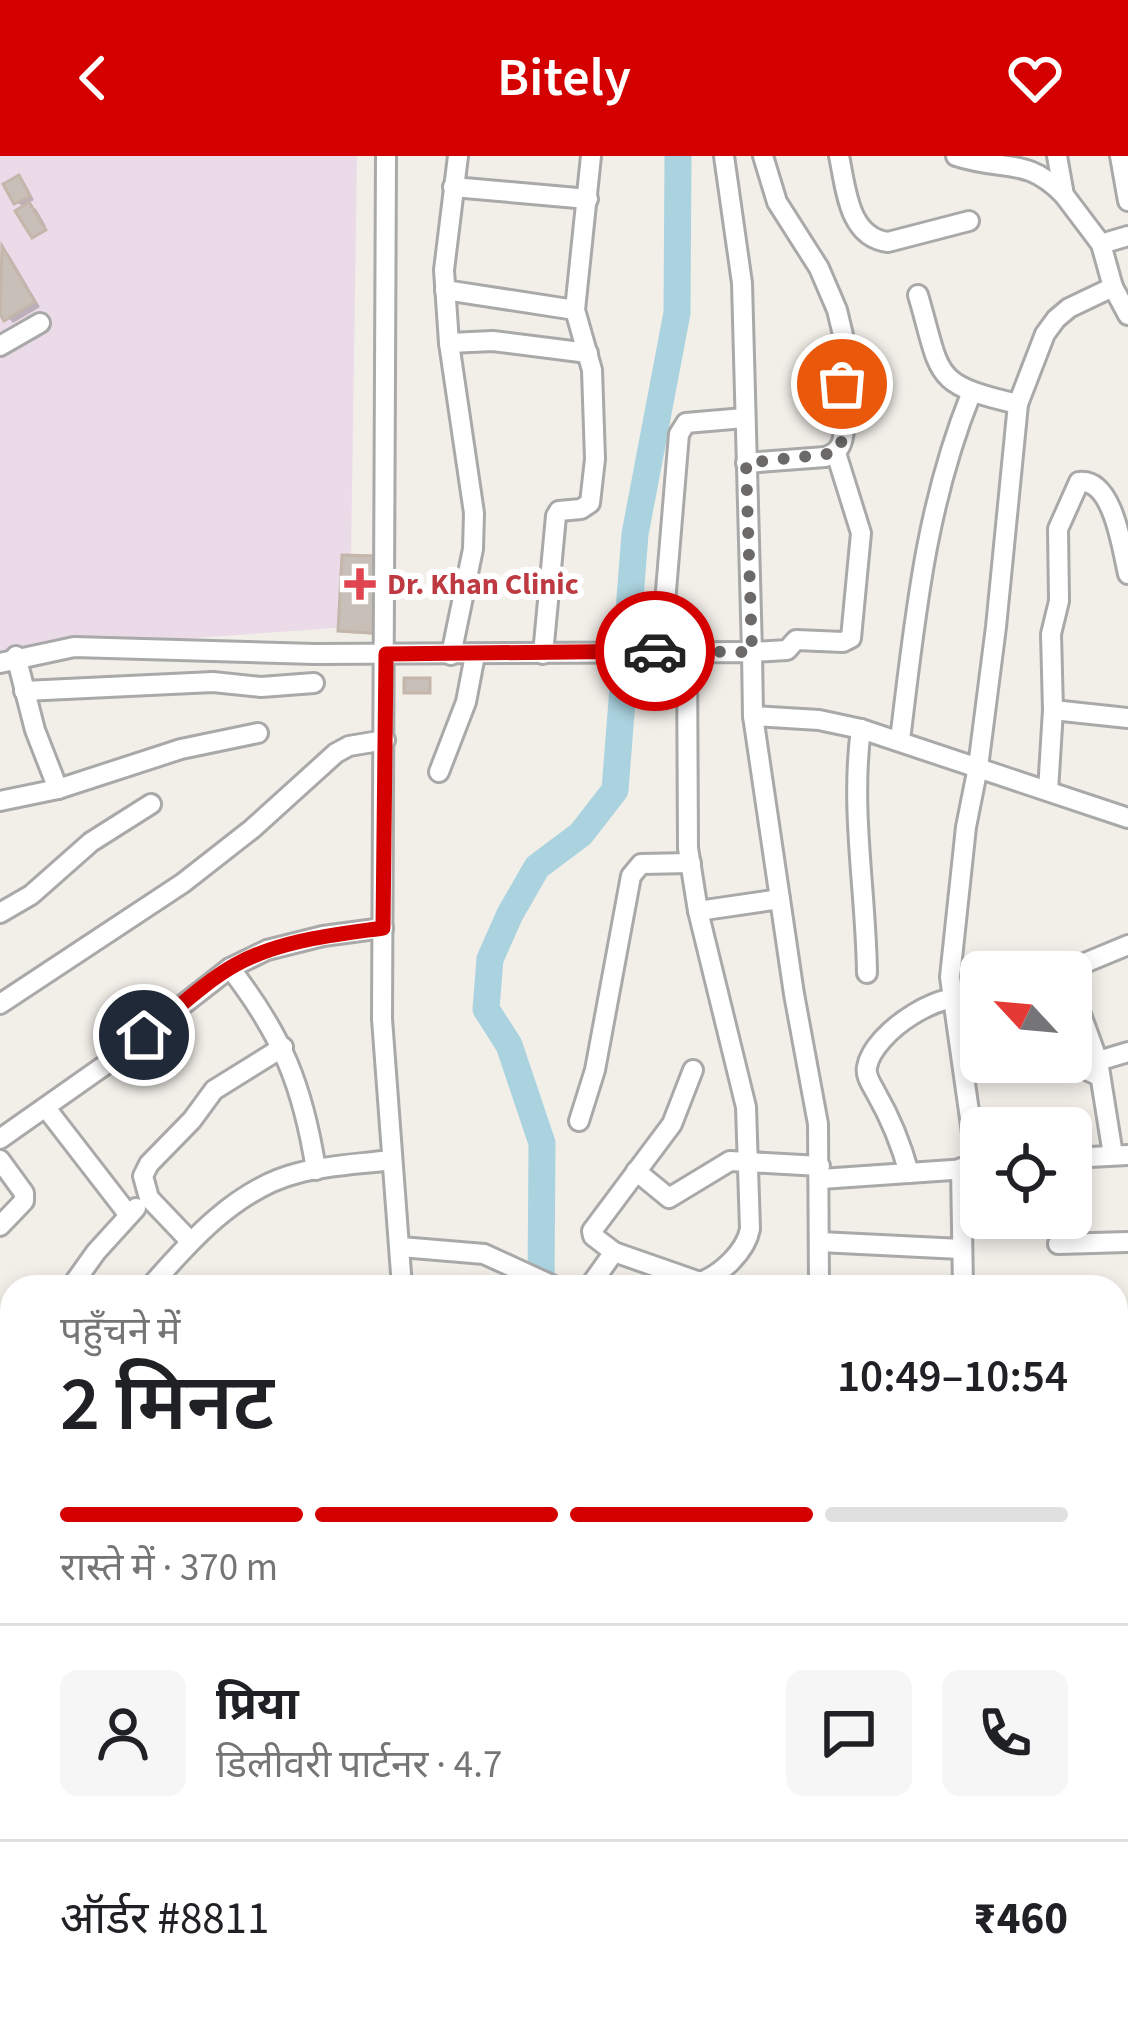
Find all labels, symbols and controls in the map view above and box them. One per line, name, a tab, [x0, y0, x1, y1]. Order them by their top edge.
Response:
text: Bitely	[497, 40, 631, 117]
icon: back	[60, 45, 126, 111]
icon: heart	[1002, 45, 1068, 111]
pin	[791, 333, 893, 435]
icon: bag	[809, 351, 875, 417]
place label: Dr. Khan Clinic	[387, 563, 579, 606]
marker: Dr. Khan Clinic	[344, 568, 376, 600]
courier	[595, 591, 715, 711]
icon: car	[622, 618, 688, 684]
north arrow	[960, 951, 1092, 1083]
map controls	[960, 951, 1092, 1239]
pin	[93, 984, 195, 1086]
icon: home	[111, 1002, 177, 1068]
button: locate	[960, 1107, 1092, 1239]
text: पहुँचने में	[60, 1304, 180, 1360]
text: 10:49–10:54	[837, 1345, 1068, 1409]
text: 2 मिनट	[60, 1349, 274, 1460]
text: रास्ते में · 370 m	[60, 1540, 278, 1596]
button: person	[60, 1670, 186, 1796]
button: chat	[786, 1670, 912, 1796]
button: phone	[942, 1670, 1068, 1796]
text: प्रिया	[216, 1673, 299, 1737]
text: डिलीवरी पार्टनर · 4.7	[216, 1737, 502, 1793]
text: ऑर्डर #8811	[60, 1887, 269, 1951]
text: ₹460	[973, 1887, 1068, 1951]

